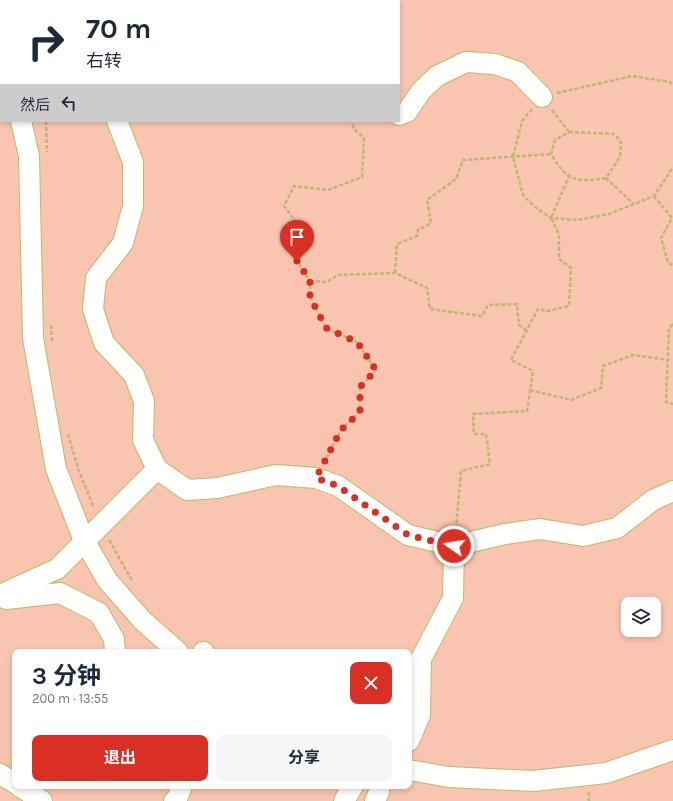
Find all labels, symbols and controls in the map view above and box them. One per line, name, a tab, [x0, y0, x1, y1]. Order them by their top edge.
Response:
text: 70 m	[86, 12, 151, 45]
icon: right	[20, 16, 72, 68]
text: 右转	[86, 50, 122, 72]
icon: left	[58, 92, 80, 114]
text: 然后	[20, 96, 50, 114]
pin	[280, 220, 314, 261]
icon: arrive	[286, 226, 308, 248]
position arrow	[433, 525, 475, 567]
map controls	[621, 597, 661, 637]
button: layers	[621, 597, 661, 637]
text: 3 分钟	[32, 662, 101, 690]
button: close	[350, 662, 392, 704]
text: 200 m · 13:55	[32, 691, 108, 706]
button: 退出	[32, 735, 208, 781]
button: 分享	[216, 735, 392, 781]

